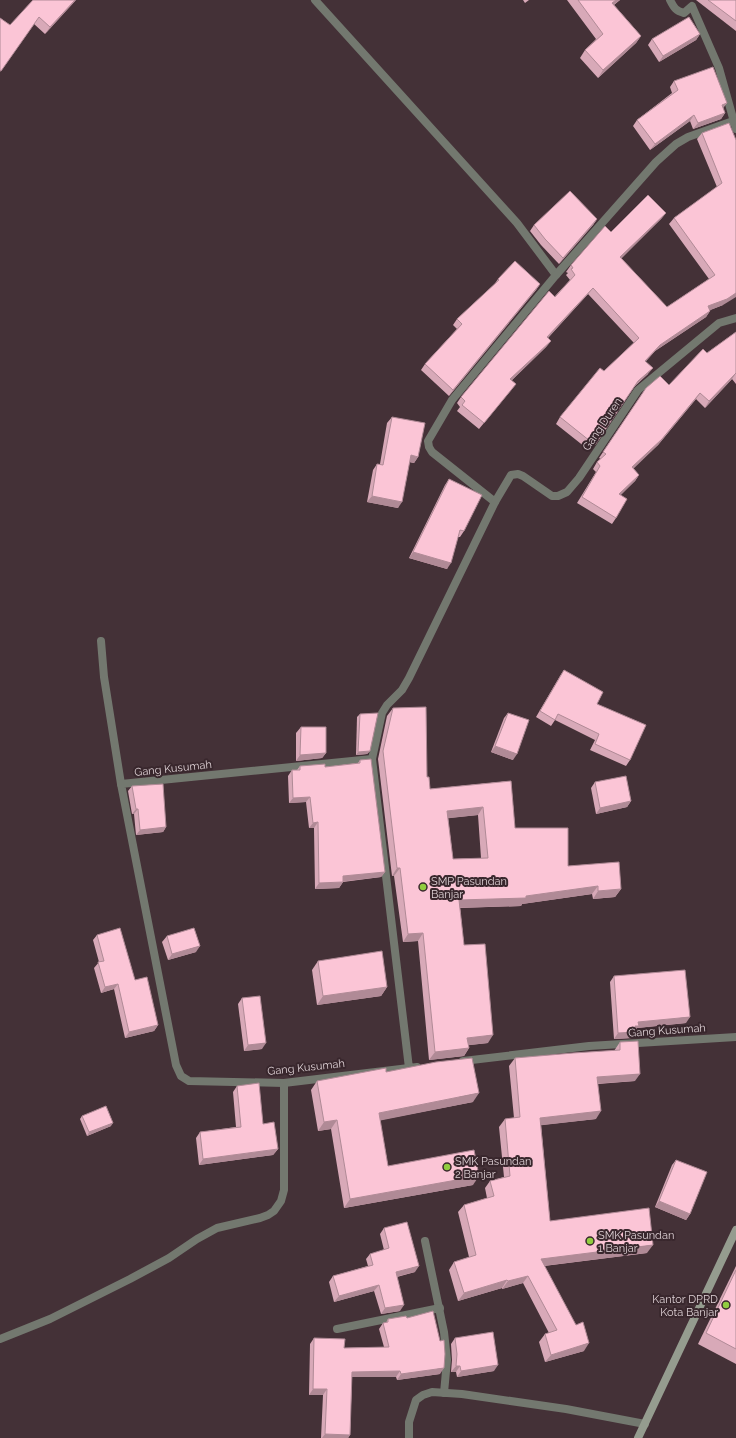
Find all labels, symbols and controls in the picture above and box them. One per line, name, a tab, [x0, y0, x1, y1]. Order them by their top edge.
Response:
street label: Gang Duren	[580, 395, 625, 453]
street label: Gang Kusumah	[134, 758, 212, 779]
place label: SMP Pasundan Banjar	[431, 875, 507, 901]
marker: SMP Pasundan Banjar	[418, 882, 428, 892]
street label: Gang Kusumah	[628, 1021, 706, 1040]
street label: Gang Kusumah	[267, 1057, 345, 1078]
place label: SMK Pasundan 2 Banjar	[455, 1155, 531, 1181]
marker: SMK Pasundan 2 Banjar	[442, 1162, 452, 1172]
place label: SMK Pasundan 1 Banjar	[598, 1229, 674, 1255]
marker: SMK Pasundan 1 Banjar	[585, 1236, 595, 1246]
place label: Kantor DPRD Kota Banjar	[652, 1293, 718, 1319]
marker: Kantor DPRD Kota Banjar	[721, 1300, 731, 1310]

